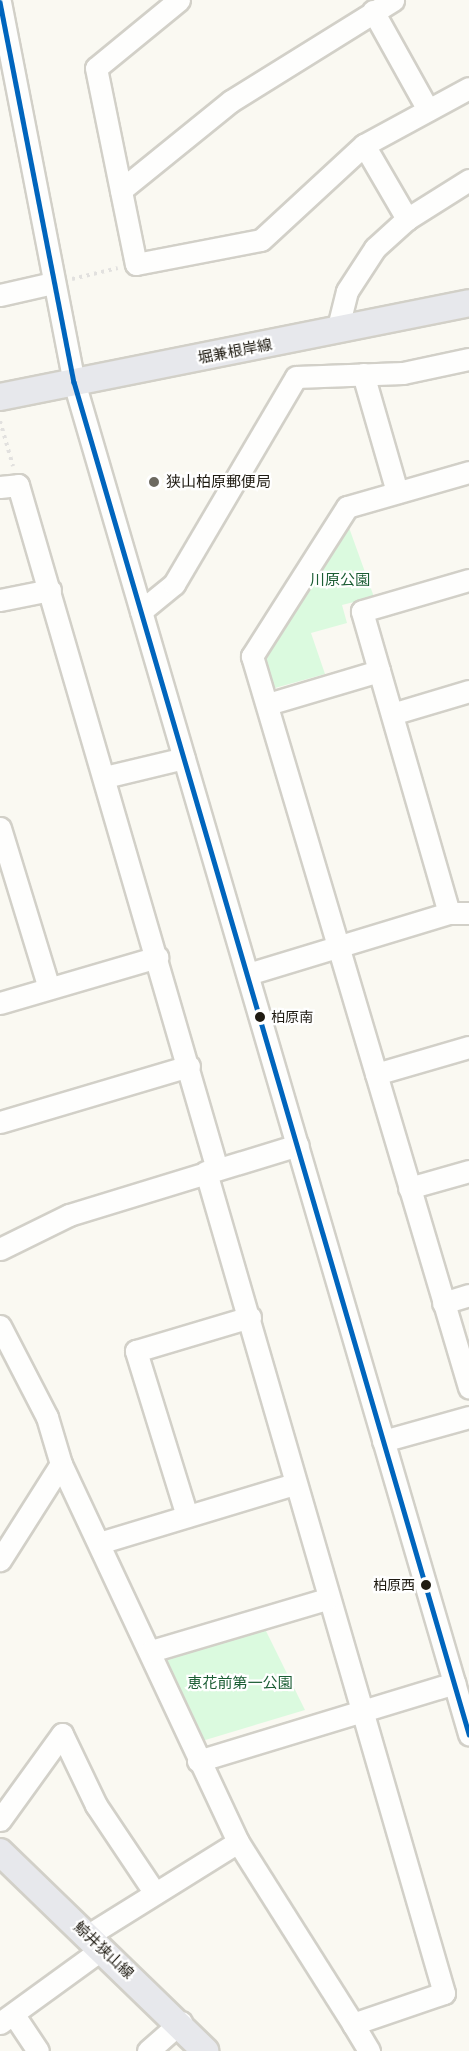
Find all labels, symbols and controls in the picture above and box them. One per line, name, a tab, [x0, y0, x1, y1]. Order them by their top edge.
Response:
street label: 堀兼根岸線	[196, 335, 274, 367]
place label: 狭山柏原郵便局	[166, 473, 271, 491]
marker: 狭山柏原郵便局	[147, 475, 161, 489]
park label: 川原公園	[310, 571, 370, 589]
place label: 柏原南	[271, 1009, 313, 1025]
marker: 柏原南	[254, 1011, 266, 1023]
place label: 柏原西	[373, 1577, 415, 1593]
marker: 柏原西	[420, 1579, 432, 1591]
park label: 恵花前第一公園	[188, 1674, 292, 1692]
street label: 鯨井狭山線	[70, 1918, 138, 1982]

